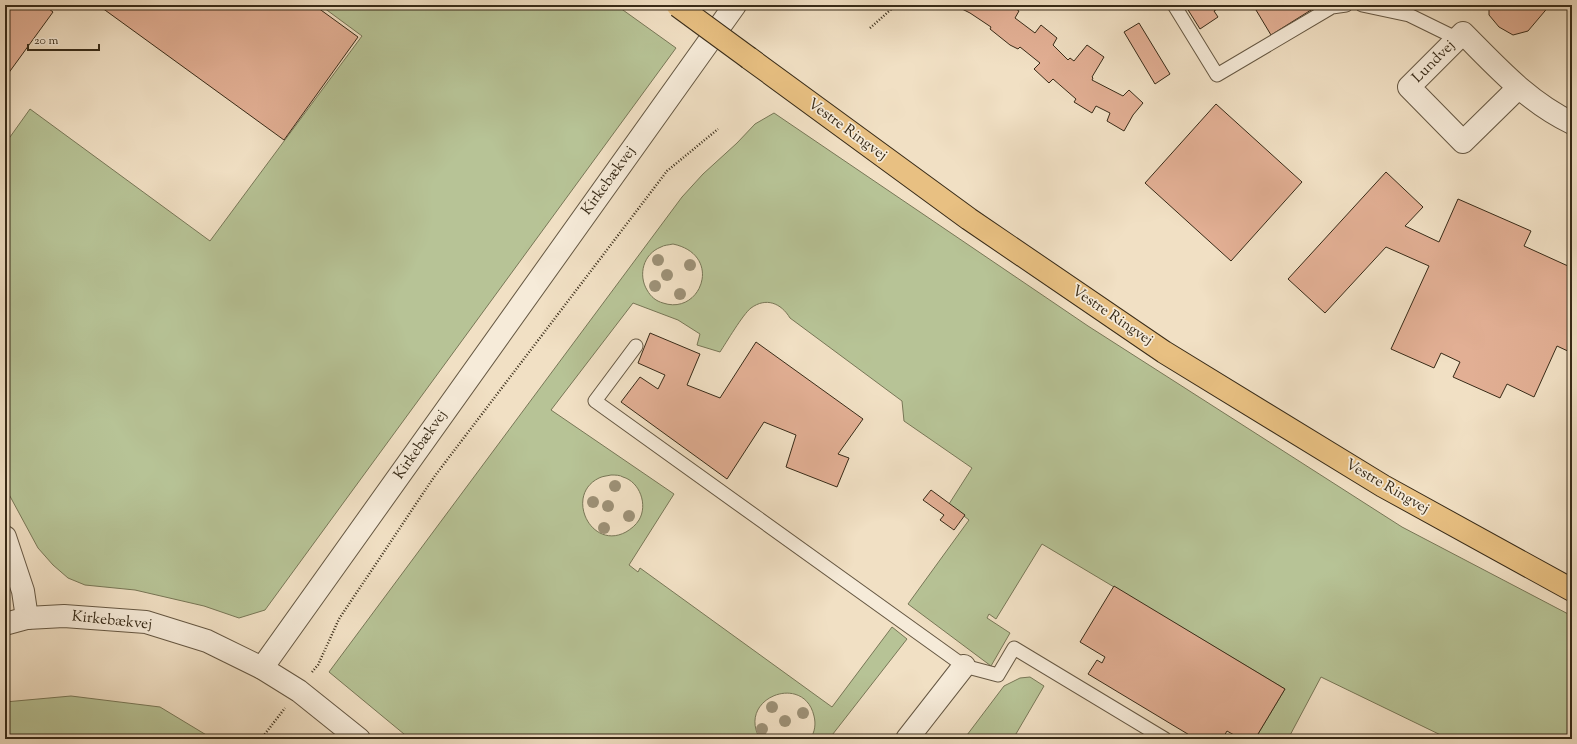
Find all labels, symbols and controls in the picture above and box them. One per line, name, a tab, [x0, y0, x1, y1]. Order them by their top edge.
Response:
scale bar	[28, 26, 99, 52]
text: 20 m	[34, 32, 59, 50]
street label: Lundvej	[1408, 36, 1460, 88]
street label: Vestre Ringvej	[803, 94, 891, 166]
street label: Kirkebækvej	[577, 142, 641, 220]
street label: Vestre Ringvej	[1067, 281, 1157, 351]
street label: Kirkebækvej	[389, 406, 453, 484]
street label: Vestre Ringvej	[1341, 454, 1433, 520]
street label: Kirkebækvej	[71, 606, 153, 636]

